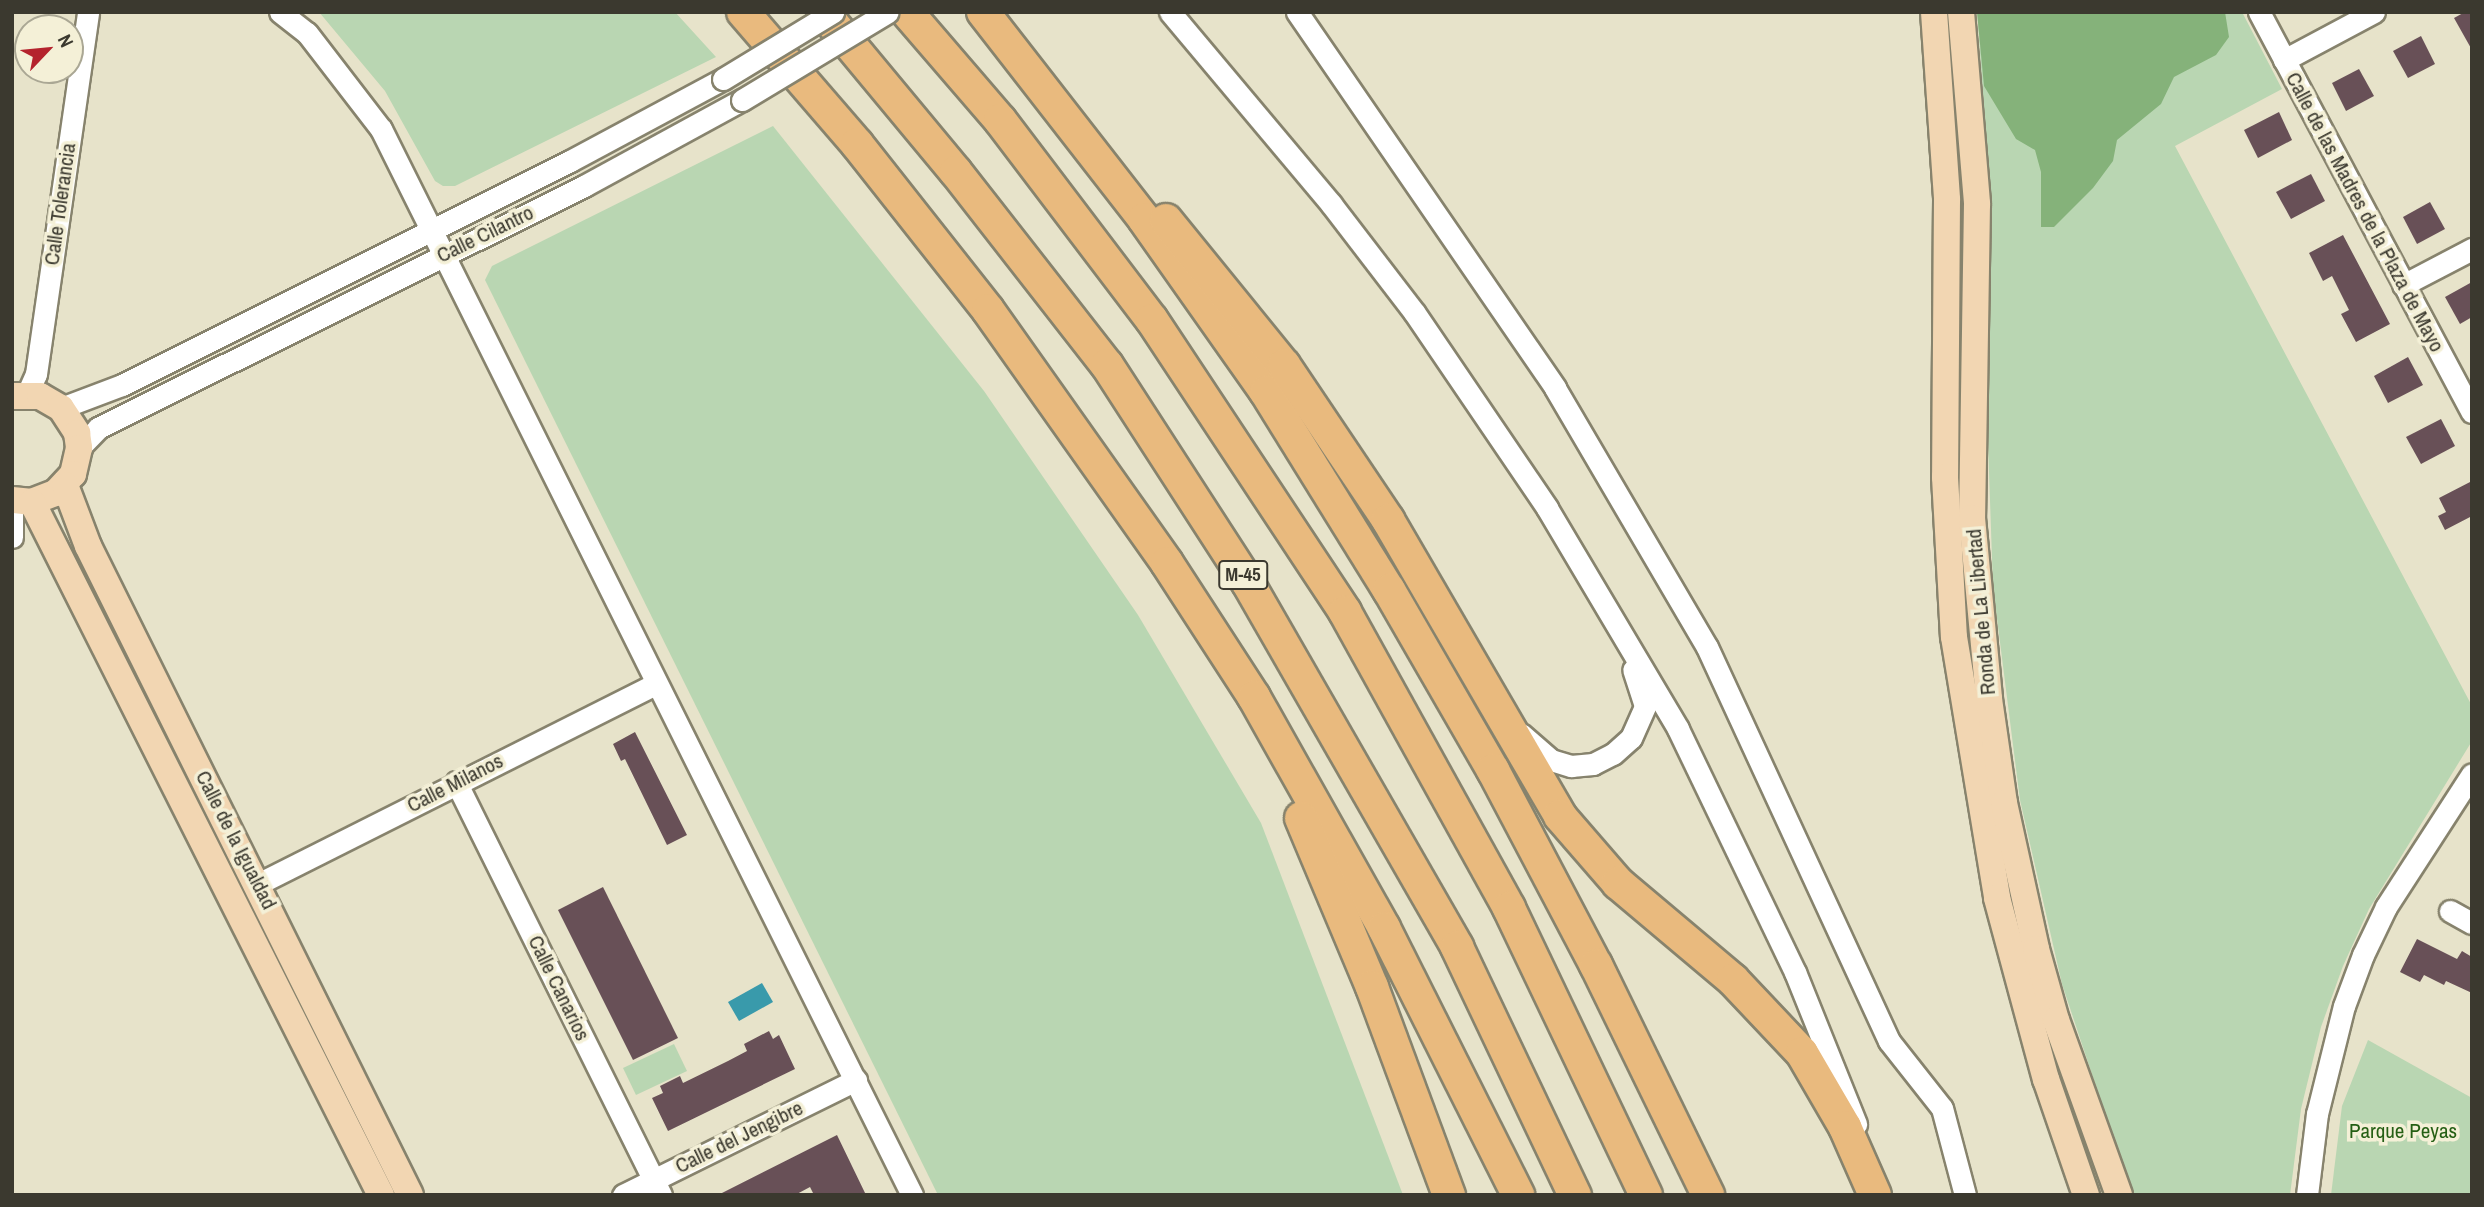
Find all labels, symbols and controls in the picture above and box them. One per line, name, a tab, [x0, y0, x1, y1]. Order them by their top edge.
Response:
north arrow	[14, 14, 84, 84]
text: N	[52, 30, 80, 51]
street label: Calle de las Madres de la Plaza de Mayo	[2280, 68, 2450, 356]
street label: Calle Tolerancia	[39, 141, 81, 267]
street label: Calle Cilantro	[433, 200, 537, 268]
street label: Ronda de La Libertad	[1961, 528, 2001, 696]
road number: M-45	[1217, 560, 1269, 590]
street label: Calle Milanos	[403, 748, 507, 818]
street label: Calle de la Igualdad	[190, 766, 282, 914]
street label: Calle Canarios	[523, 931, 595, 1045]
street label: Calle del Jengibre	[671, 1095, 807, 1179]
park label: Parque Peyas	[2349, 1118, 2457, 1144]

